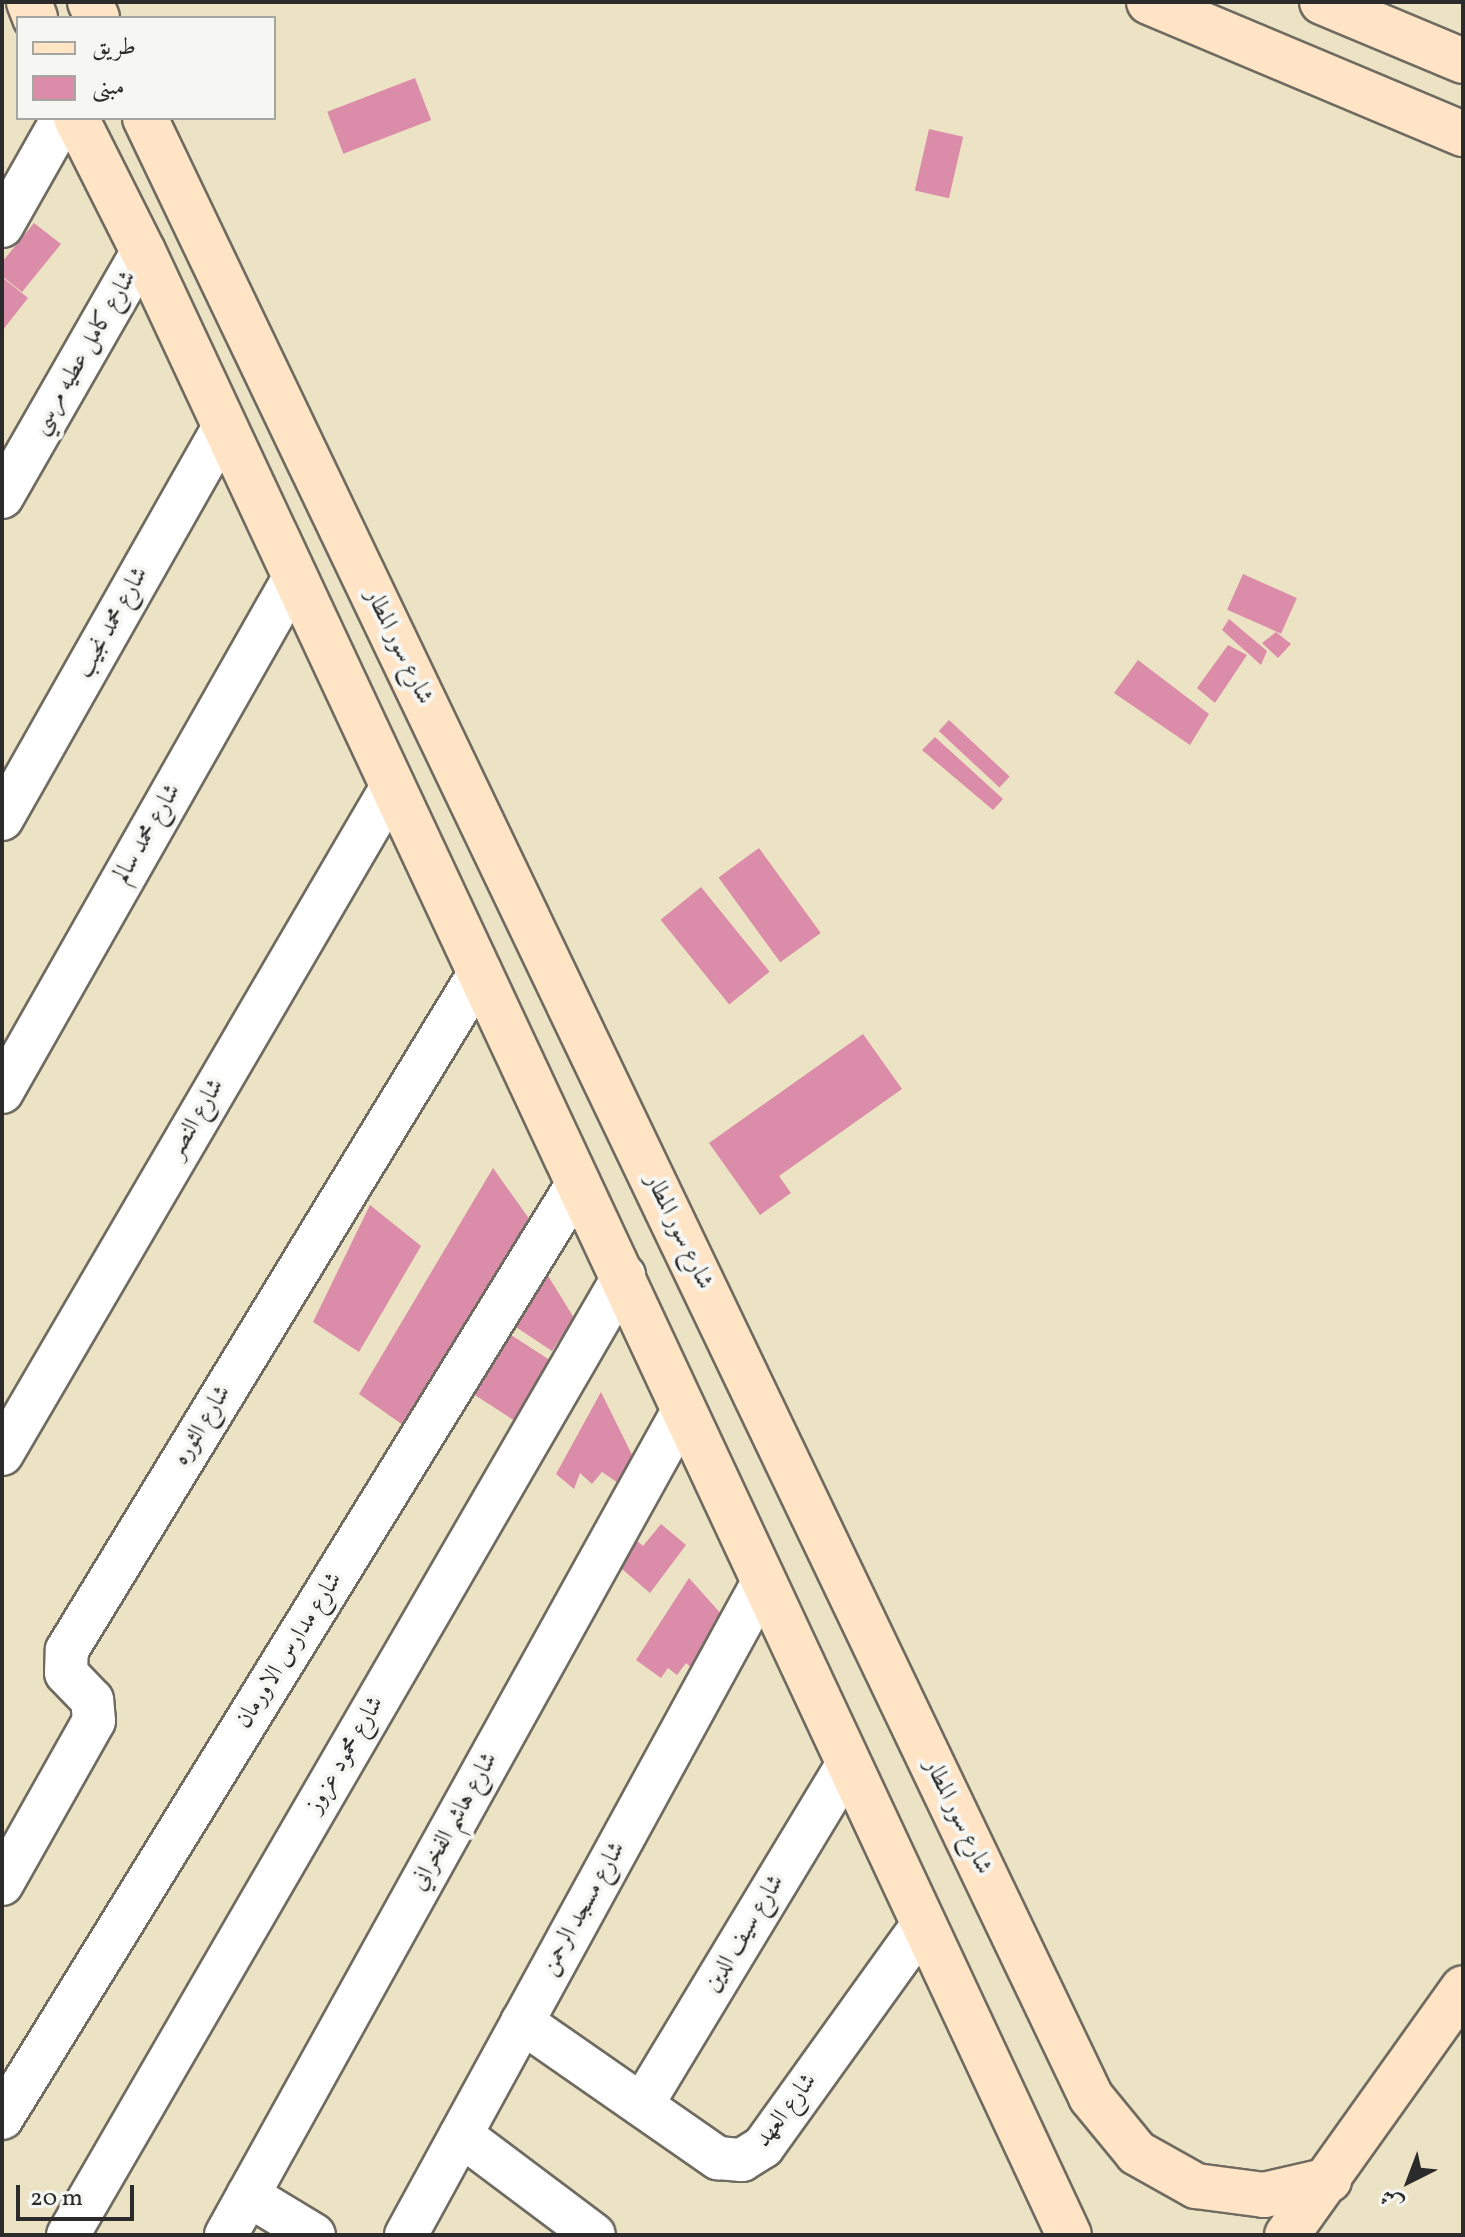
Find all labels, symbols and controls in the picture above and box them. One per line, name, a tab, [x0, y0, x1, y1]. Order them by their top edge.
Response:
legend	[16, 16, 276, 120]
text: طريق	[92, 31, 136, 65]
text: مبنى	[92, 71, 125, 105]
street label: شارع كامل عطيه مرسي	[26, 266, 144, 440]
street label: شارع محمد نجيب	[71, 562, 155, 684]
street label: شارع سور المطار	[358, 585, 438, 709]
street label: شارع محمد سالم	[108, 779, 188, 889]
street label: شارع النصر	[163, 1074, 231, 1164]
street label: شارع سور المطار	[638, 1170, 718, 1294]
street label: شارع الثوره	[168, 1381, 238, 1471]
street label: شارع مدارس الاورمان	[230, 1568, 350, 1734]
street label: شارع محمود عزوز	[301, 1692, 391, 1818]
street label: شارع هاشم الفخراني	[405, 1748, 505, 1896]
street label: شارع سور المطار	[917, 1755, 997, 1879]
street label: شارع مسجد الرحمن	[536, 1837, 632, 1981]
street label: شارع سيف الدين	[699, 1870, 791, 1998]
street label: شارع العهد	[750, 2068, 824, 2154]
north arrow	[1369, 2141, 1449, 2221]
scale bar	[20, 2169, 138, 2219]
text: ش	[1374, 2180, 1411, 2218]
text: 20 m	[30, 2182, 83, 2216]

